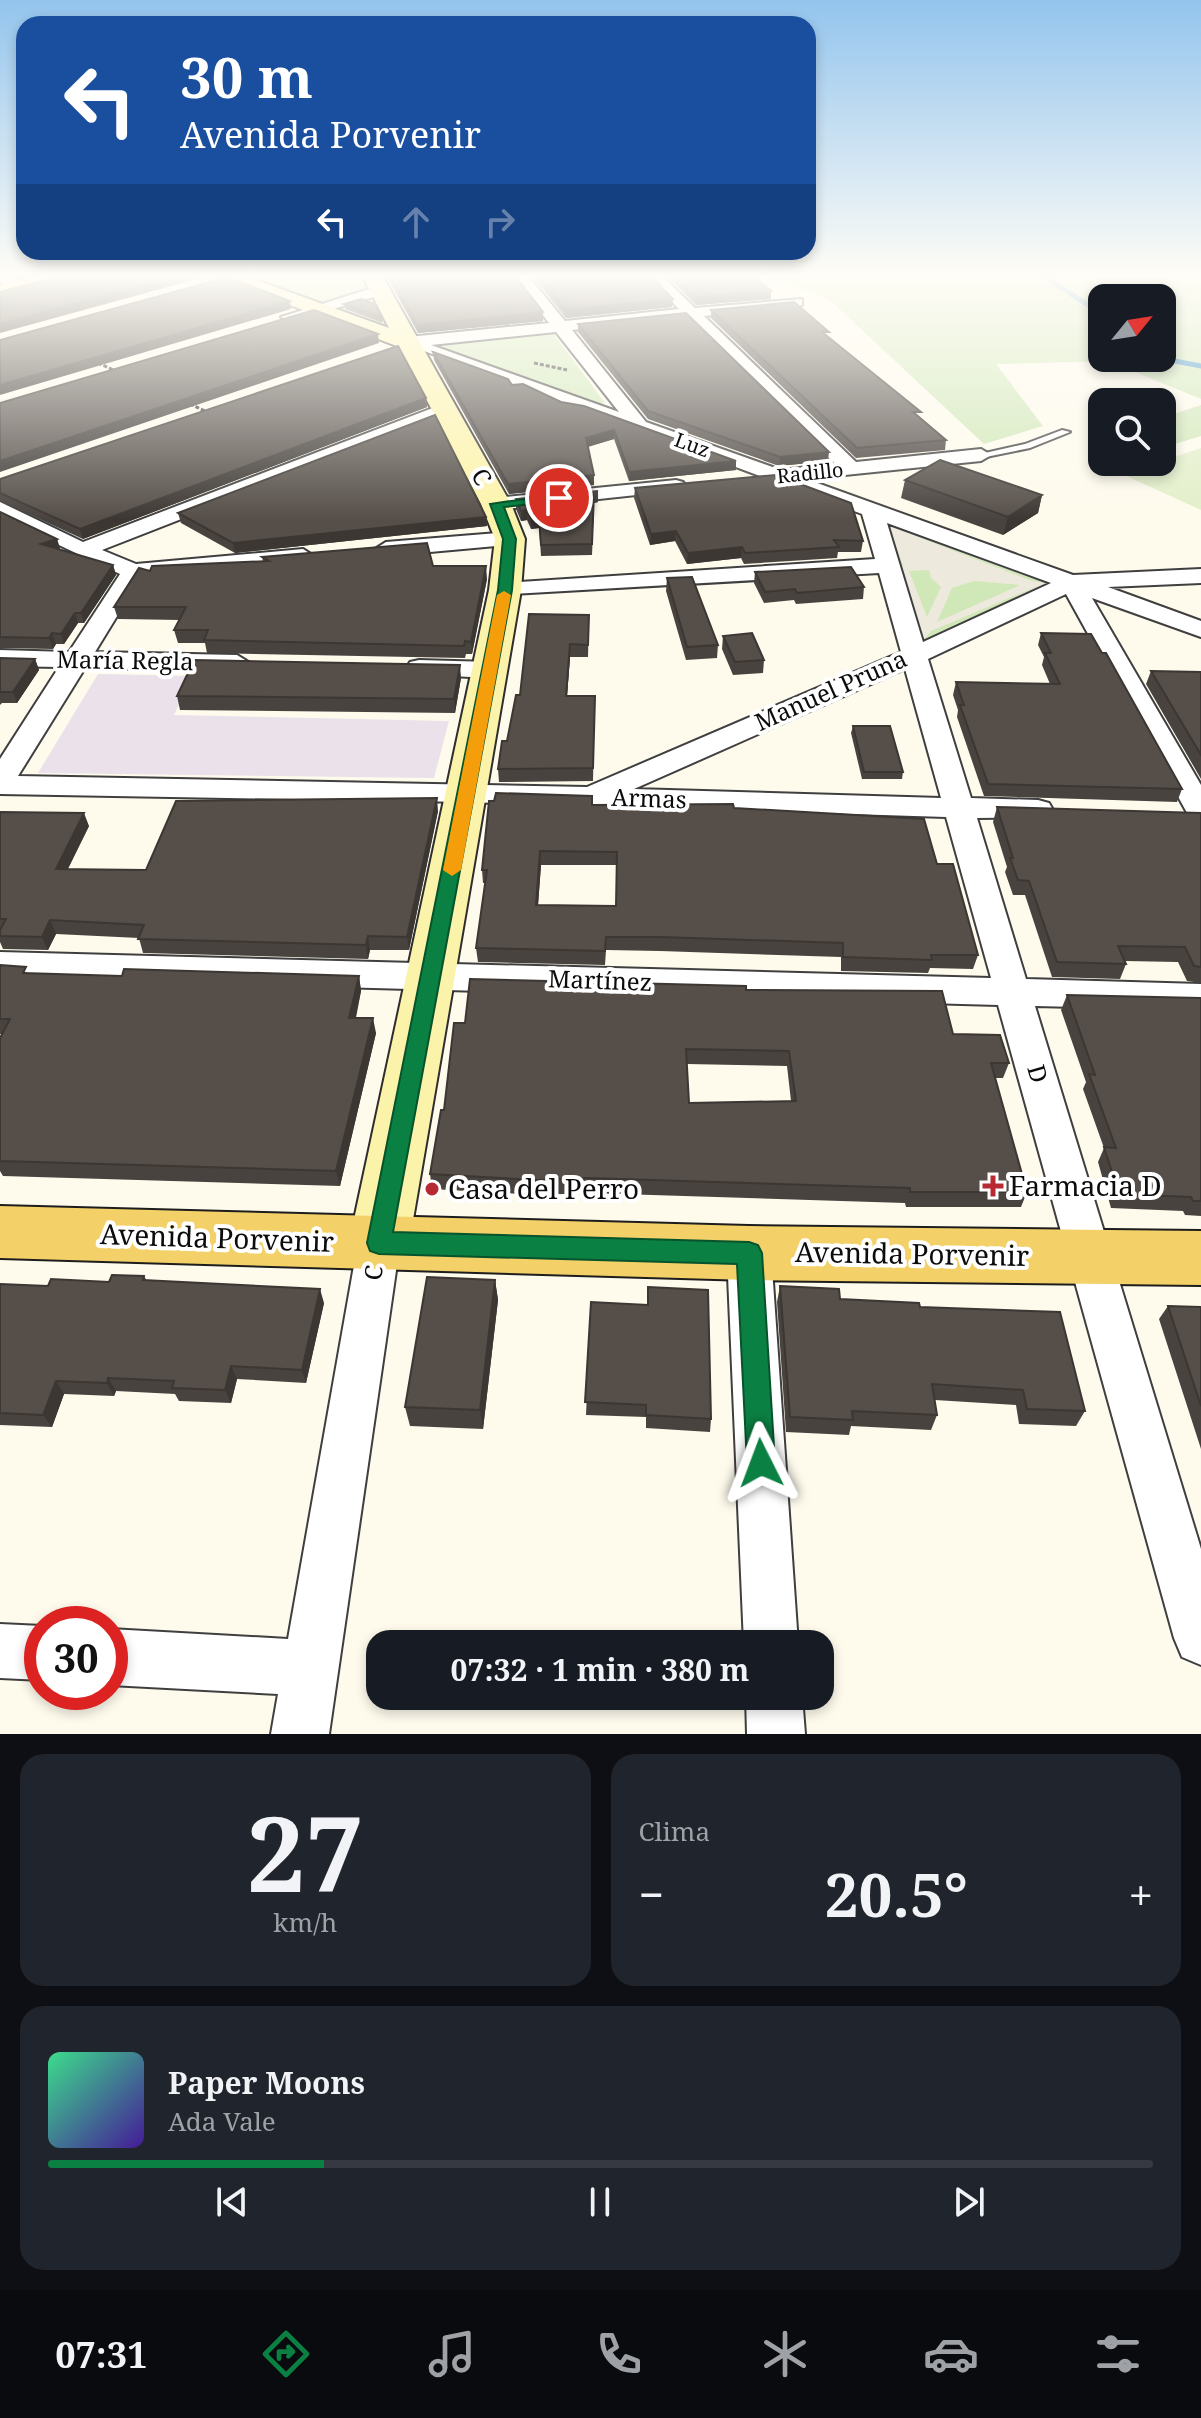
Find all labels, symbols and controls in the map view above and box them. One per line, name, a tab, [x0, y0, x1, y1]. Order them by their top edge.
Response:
text: 30 m	[180, 38, 313, 114]
icon: left	[48, 48, 152, 152]
text: Avenida Porvenir	[180, 110, 481, 159]
icon: left	[310, 200, 354, 244]
icon: ahead	[394, 200, 438, 244]
icon: right	[478, 200, 522, 244]
north arrow	[1088, 284, 1176, 372]
map controls	[1088, 284, 1176, 476]
button: search	[1088, 388, 1176, 476]
street label: Luz	[671, 426, 713, 463]
street label: Radillo	[775, 456, 845, 489]
street label: C	[464, 462, 500, 491]
pin	[525, 464, 593, 532]
icon: arrive	[537, 476, 581, 520]
street label: Manuel Pruna	[749, 641, 912, 738]
street label: María Regla	[56, 642, 194, 677]
street label: Armas	[611, 780, 687, 815]
street label: Martínez	[547, 961, 653, 998]
street label: D	[1020, 1061, 1057, 1087]
place label: Farmacia D	[1009, 1166, 1162, 1204]
place label: Casa del Perro	[448, 1169, 639, 1207]
marker: Farmacia D	[984, 1177, 1002, 1195]
marker: Casa del Perro	[423, 1180, 441, 1198]
street label: Avenida Porvenir	[99, 1214, 335, 1260]
street label: Avenida Porvenir	[795, 1232, 1029, 1274]
street label: C	[355, 1263, 390, 1283]
position arrow	[719, 1421, 803, 1505]
speed limit sign: 30	[24, 1606, 128, 1710]
text: 07:32 · 1 min · 380 m	[451, 1649, 749, 1690]
text: 27	[246, 1781, 364, 1922]
text: Clima	[639, 1813, 710, 1849]
text: 20.5°	[825, 1853, 968, 1935]
text: −	[639, 1864, 664, 1924]
text: +	[1128, 1864, 1153, 1924]
text: km/h	[273, 1904, 337, 1940]
text: Paper Moons	[168, 2062, 365, 2103]
text: Ada Vale	[168, 2103, 276, 2139]
icon: previous	[210, 2180, 254, 2224]
icon: pause	[578, 2180, 622, 2224]
icon: next	[947, 2180, 991, 2224]
icon: directions	[258, 2326, 314, 2382]
icon: music	[424, 2326, 480, 2382]
icon: phone	[591, 2326, 647, 2382]
icon: climate	[757, 2326, 813, 2382]
icon: car	[923, 2326, 979, 2382]
icon: filters	[1090, 2326, 1146, 2382]
text: 07:31	[55, 2330, 148, 2379]

